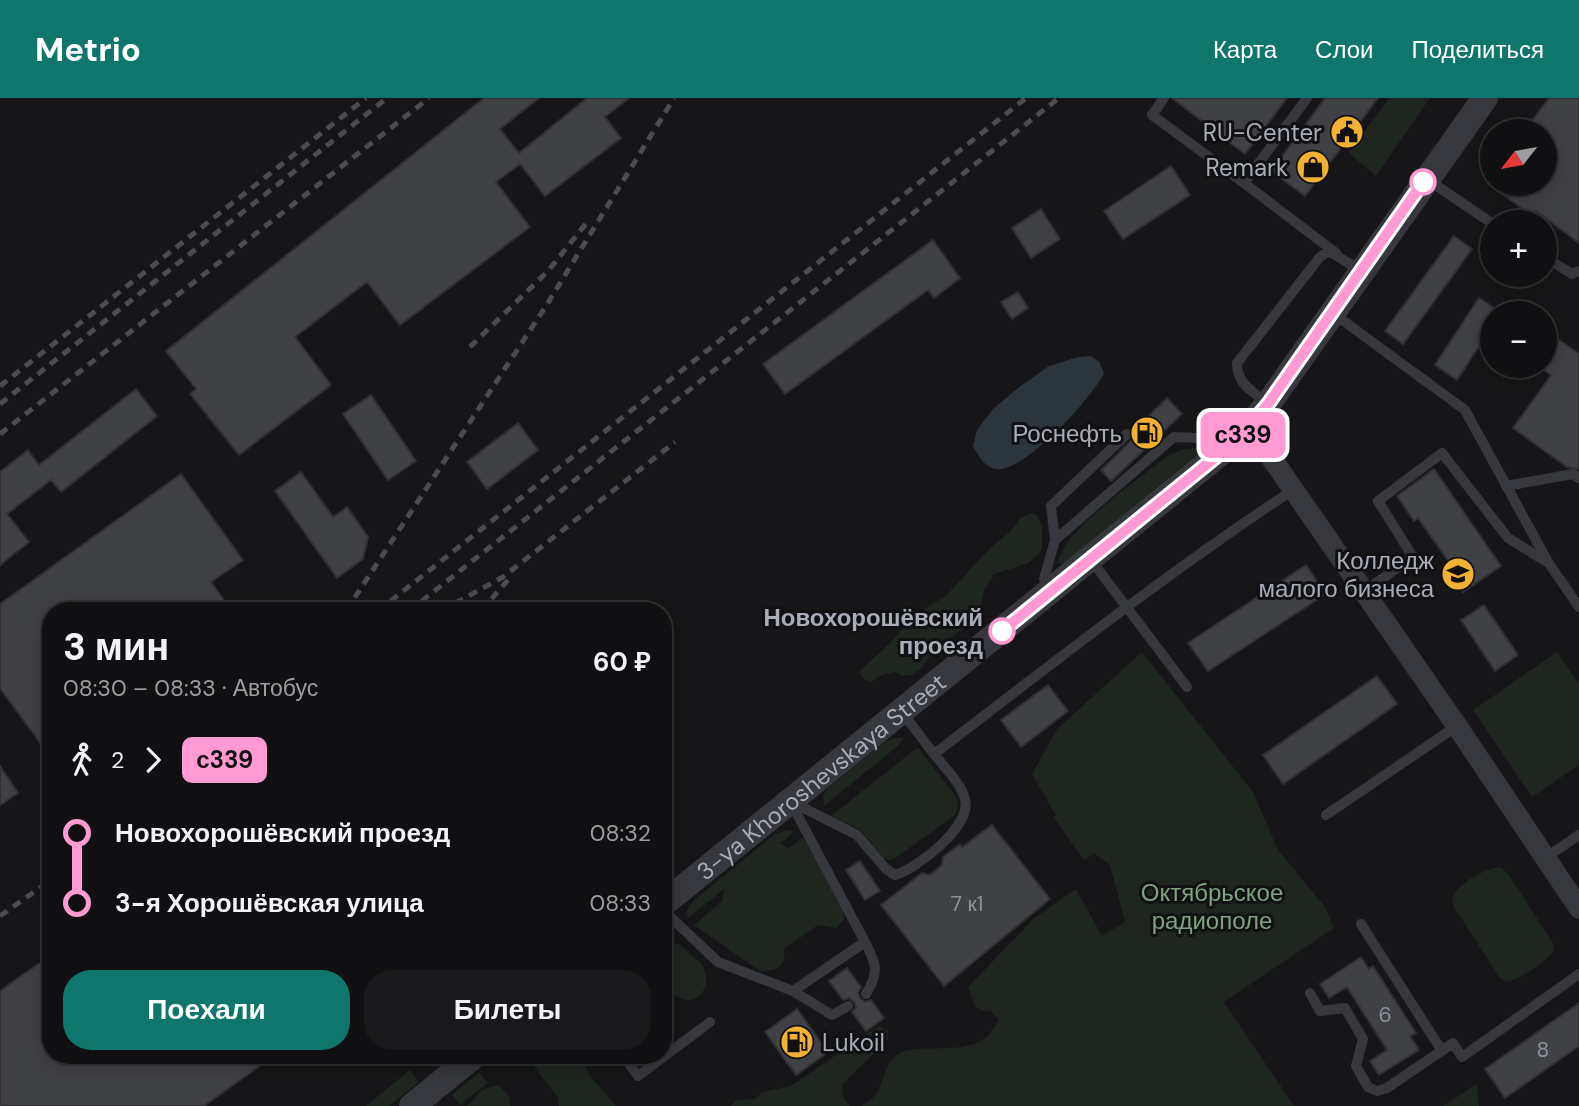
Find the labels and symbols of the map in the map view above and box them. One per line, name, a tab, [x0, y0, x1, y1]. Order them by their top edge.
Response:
public building icon: RU-Center	[1328, 113, 1366, 151]
place label: RU-Center	[1203, 117, 1322, 148]
north arrow	[1480, 119, 1558, 196]
shop icon: Remark	[1294, 148, 1332, 186]
place label: Remark	[1205, 152, 1288, 183]
unlabelled marker	[1410, 169, 1436, 195]
line badge: с339	[1194, 412, 1292, 458]
fuel station icon: Роснефть	[1128, 414, 1166, 452]
place label: Роснефть	[1012, 418, 1122, 449]
place label: Колледж малого бизнеса	[1258, 545, 1435, 604]
school or university icon: Колледж малого бизнеса	[1439, 555, 1477, 593]
place label: Новохорошёвский проезд	[763, 602, 983, 661]
marker: Новохорошёвский проезд	[989, 618, 1015, 644]
street label: 3-ya Khoroshevskaya Street	[690, 666, 952, 886]
park label: Октябрьское радиополе	[1141, 877, 1283, 936]
house number: 7 к1	[951, 890, 983, 918]
house number: 6	[1378, 1001, 1392, 1029]
fuel station icon: Lukoil	[778, 1023, 816, 1061]
place label: Lukoil	[822, 1027, 885, 1058]
house number: 8	[1537, 1036, 1549, 1064]

